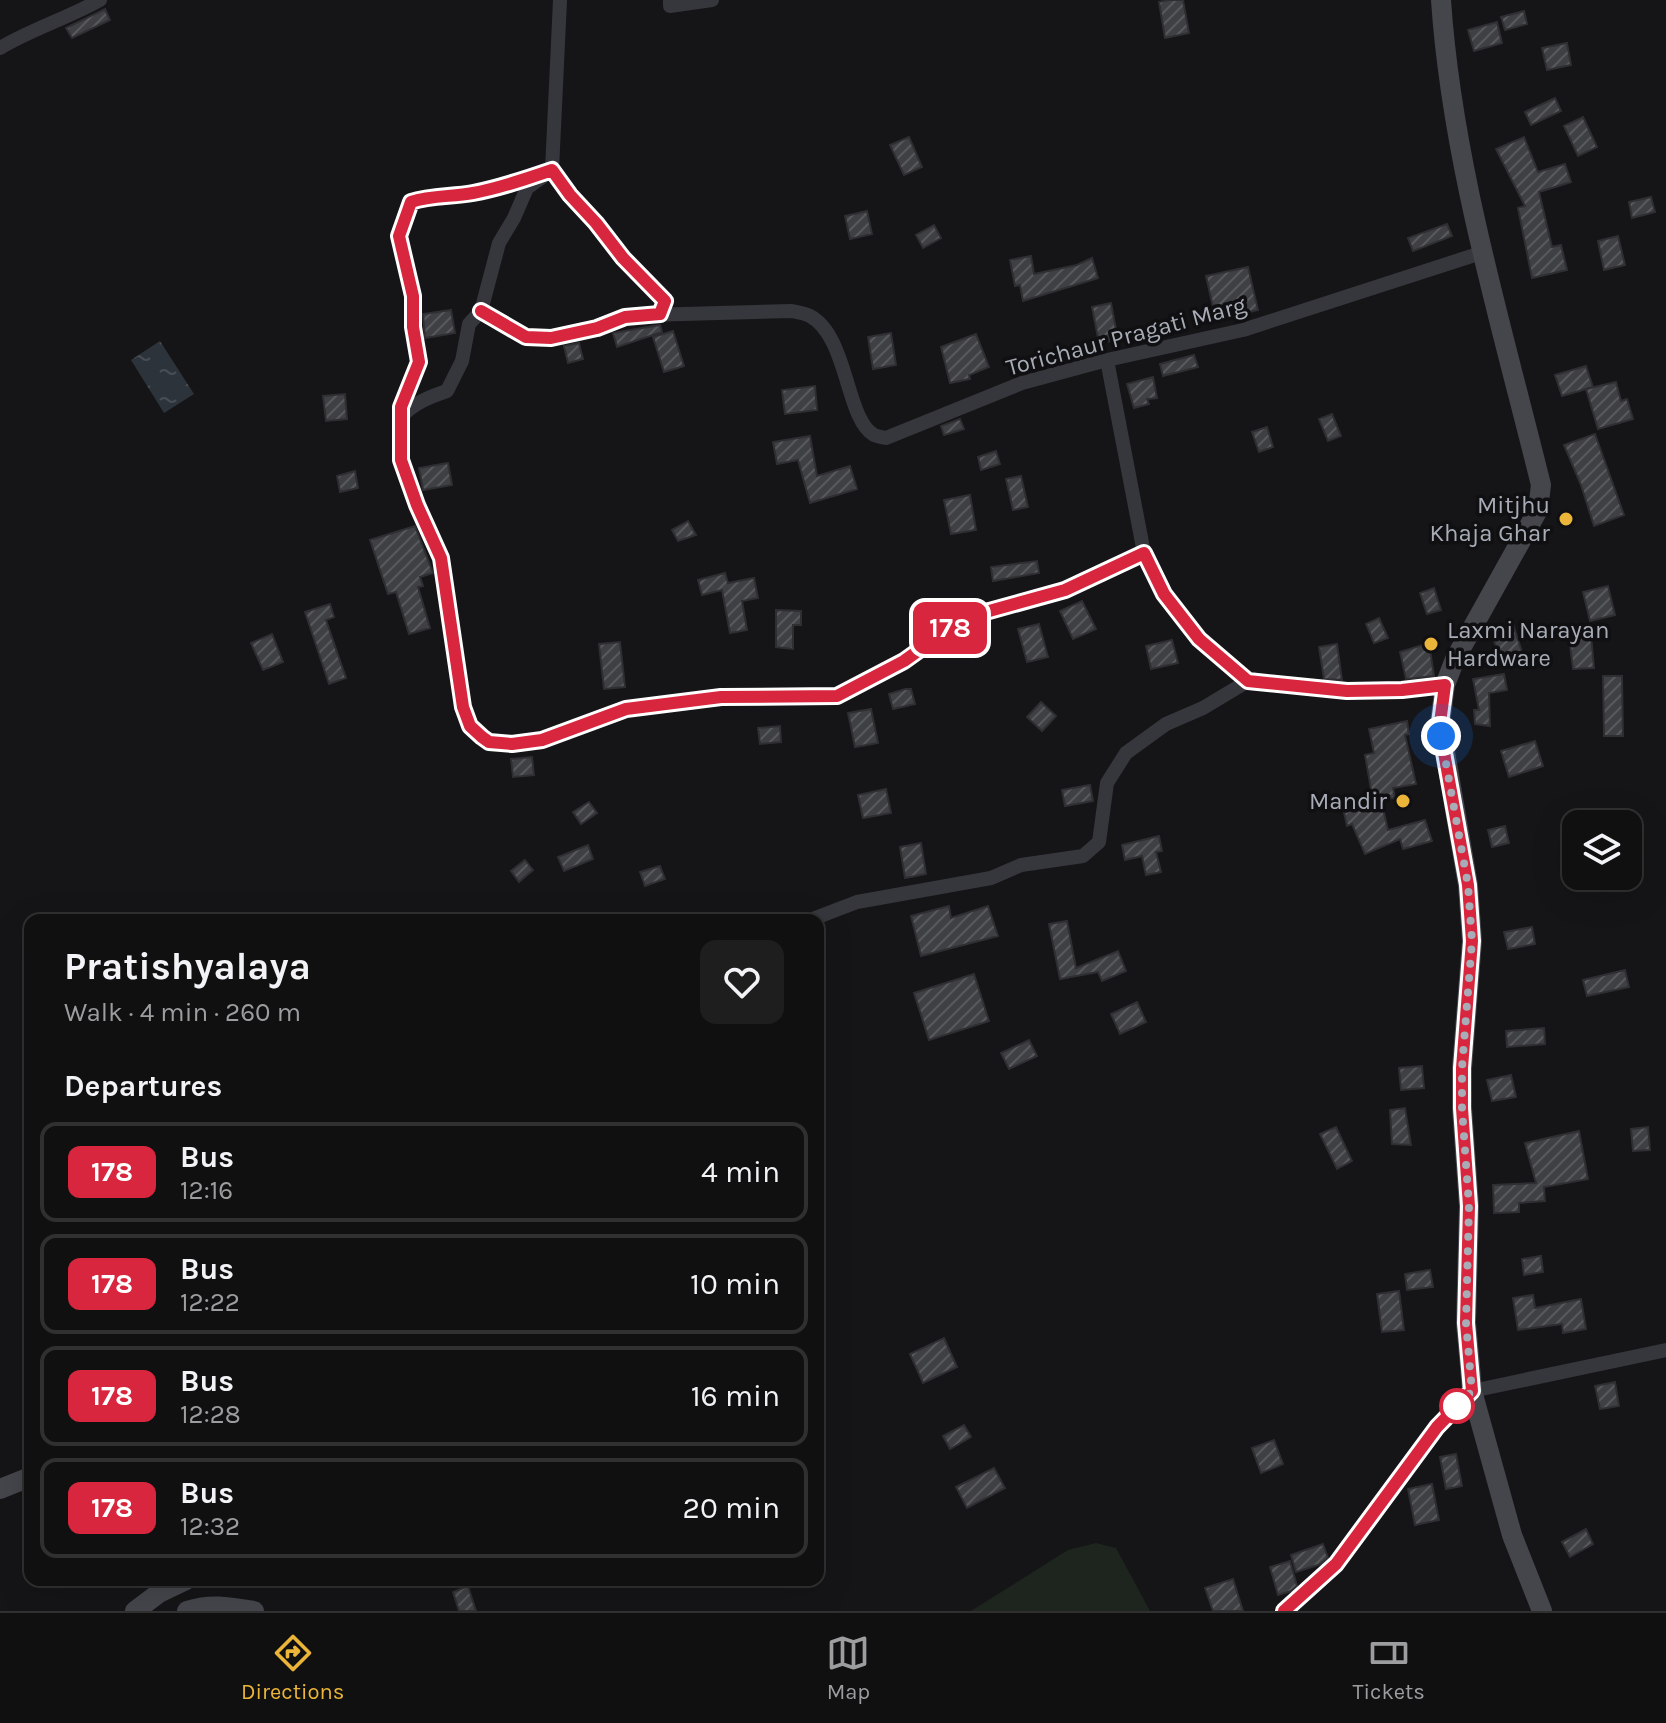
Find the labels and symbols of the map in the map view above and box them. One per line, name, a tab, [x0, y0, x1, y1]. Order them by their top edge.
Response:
street label: Torichaur Pragati Marg	[1003, 290, 1249, 382]
place label: Mitjhu Khaja Ghar	[1429, 491, 1550, 547]
marker: Mitjhu Khaja Ghar	[1557, 510, 1575, 528]
line badge: 178	[904, 602, 996, 654]
place label: Laxmi Narayan Hardware	[1447, 616, 1609, 672]
marker: Laxmi Narayan Hardware	[1422, 635, 1440, 653]
your location	[1421, 716, 1461, 756]
place label: Mandir	[1309, 787, 1387, 815]
marker: Mandir	[1394, 792, 1412, 810]
unlabelled marker	[1440, 1389, 1474, 1423]

